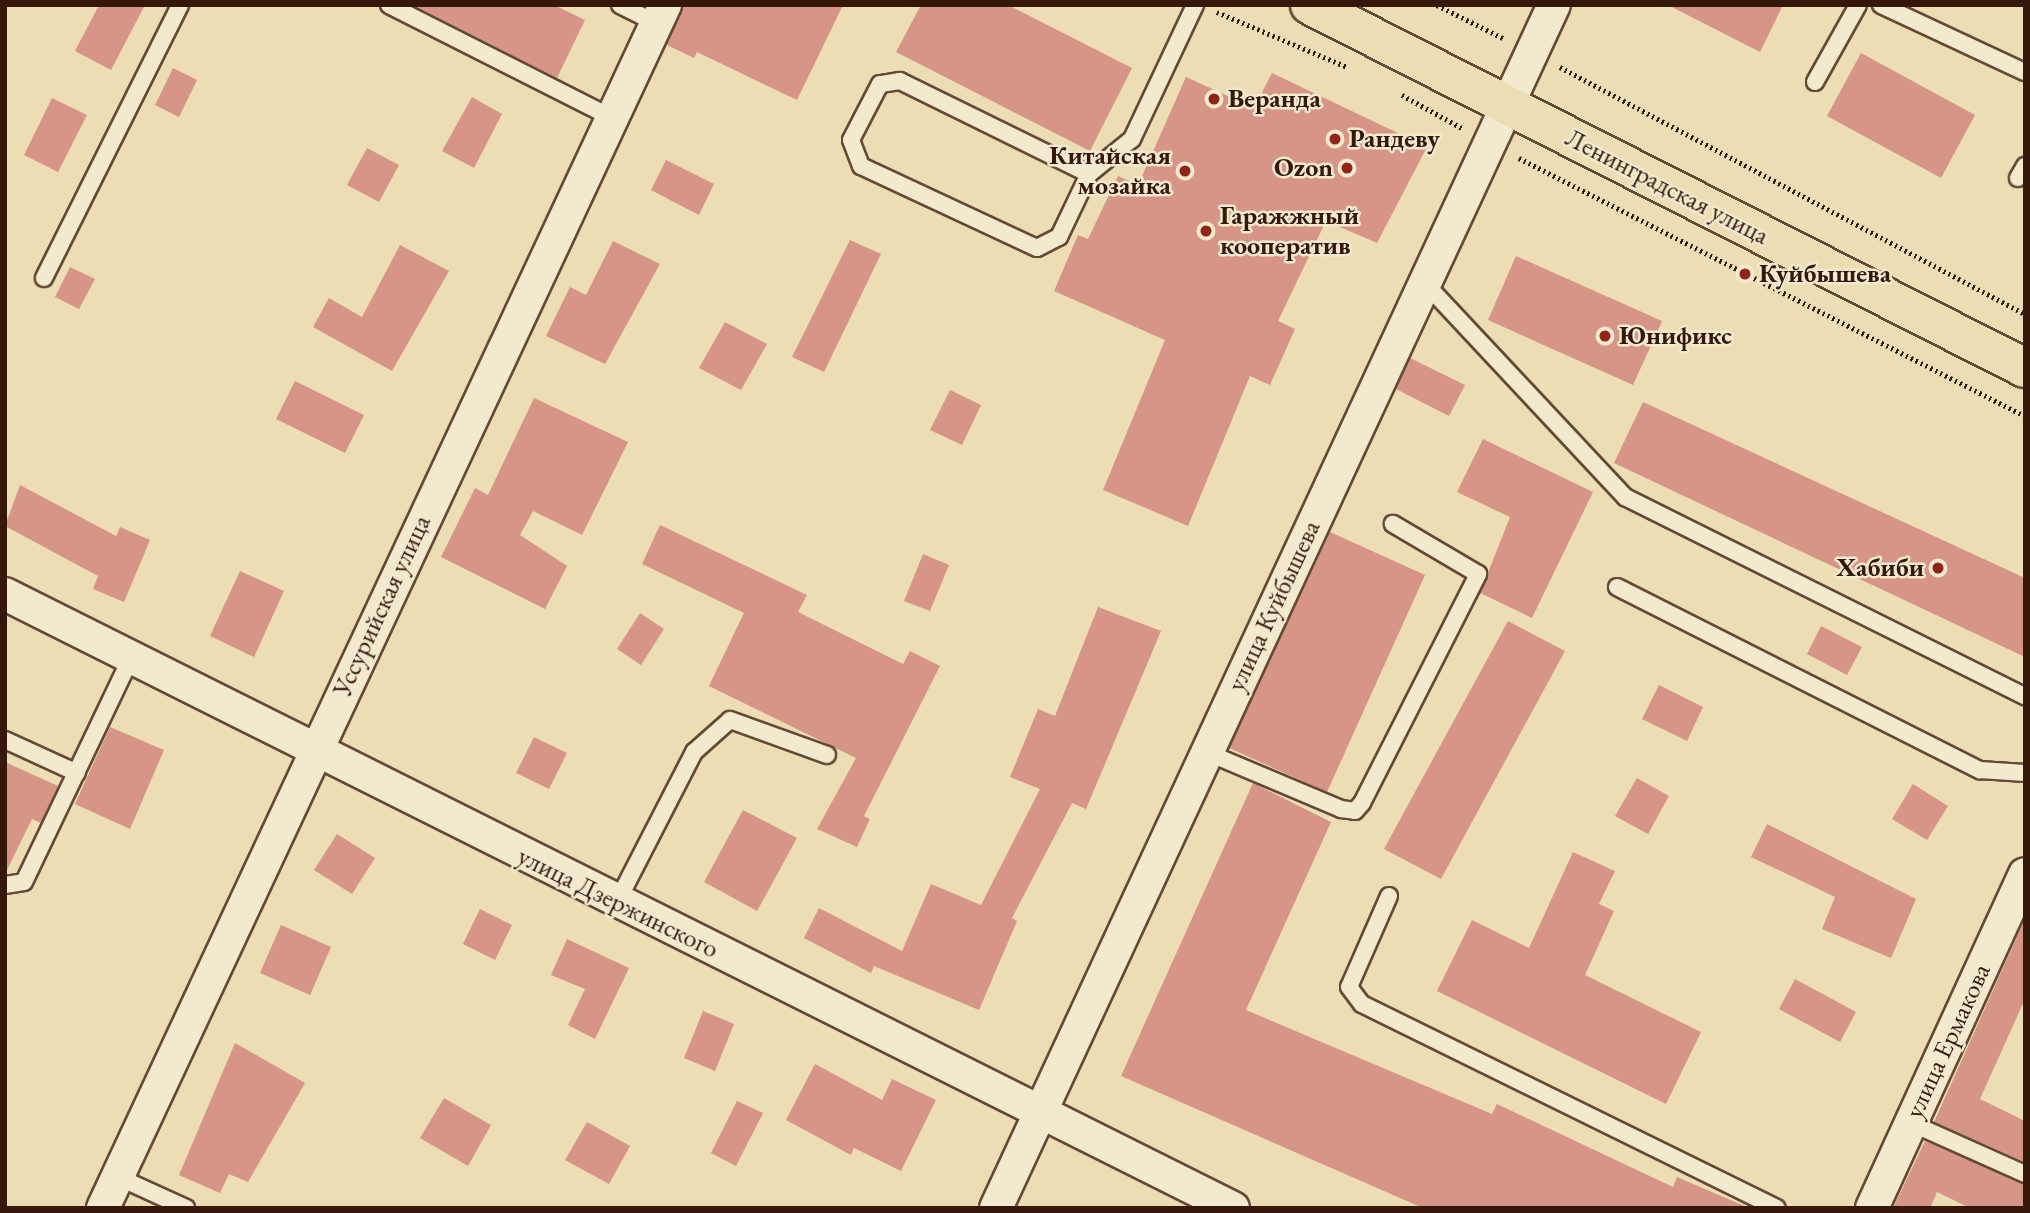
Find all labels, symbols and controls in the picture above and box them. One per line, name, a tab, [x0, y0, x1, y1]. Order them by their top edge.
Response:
place label: Веранда	[1228, 83, 1321, 115]
marker: Веранда	[1206, 91, 1222, 107]
street label: Ленинградская улица	[1560, 122, 1774, 252]
place label: Рандеву	[1349, 123, 1440, 155]
marker: Рандеву	[1327, 131, 1343, 147]
place label: Китайская мозайка	[1049, 140, 1171, 202]
place label: Ozon	[1274, 152, 1333, 184]
marker: Ozon	[1339, 160, 1355, 176]
marker: Китайская мозайка	[1177, 163, 1193, 179]
place label: Гаражжный кооператив	[1220, 200, 1359, 262]
marker: Гаражжный кооператив	[1198, 223, 1214, 239]
place label: Куйбышева	[1759, 258, 1891, 290]
marker: Куйбышева	[1737, 266, 1753, 282]
place label: Юнификс	[1619, 320, 1732, 352]
marker: Юнификс	[1597, 328, 1613, 344]
street label: Уссурийская улица	[326, 510, 438, 702]
street label: улица Куйбышева	[1221, 516, 1327, 696]
place label: Хабиби	[1837, 552, 1924, 584]
marker: Хабиби	[1930, 560, 1946, 576]
street label: улица Дзержинского	[512, 841, 724, 965]
street label: улица Ермакова	[1899, 959, 1997, 1123]

